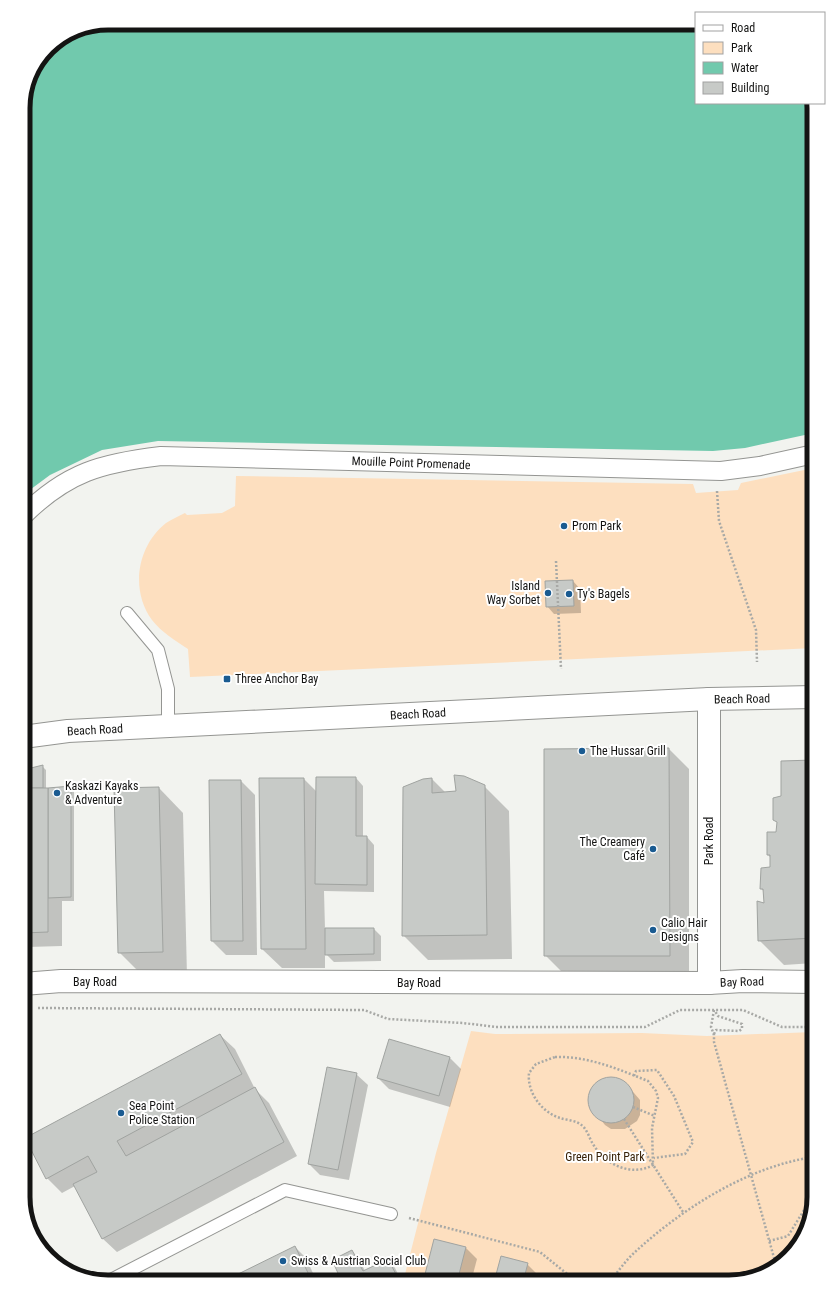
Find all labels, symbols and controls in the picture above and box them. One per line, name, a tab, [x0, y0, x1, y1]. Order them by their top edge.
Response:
legend	[695, 12, 825, 104]
text: Road	[731, 21, 755, 35]
text: Park	[731, 41, 753, 55]
text: Water	[731, 61, 759, 75]
text: Building	[731, 81, 769, 95]
street label: Mouille Point Promenade	[351, 454, 471, 472]
place label: Prom Park	[572, 519, 622, 533]
marker: Prom Park	[559, 521, 569, 531]
place label: Island Way Sorbet	[487, 579, 540, 607]
place label: Ty's Bagels	[577, 587, 630, 601]
marker: Island Way Sorbet	[543, 588, 553, 598]
marker: Ty's Bagels	[564, 589, 574, 599]
place label: Three Anchor Bay	[235, 672, 318, 686]
marker: Three Anchor Bay	[222, 674, 232, 684]
street label: Beach Road	[714, 692, 770, 706]
street label: Beach Road	[390, 706, 446, 722]
street label: Beach Road	[67, 722, 123, 738]
place label: The Hussar Grill	[590, 744, 666, 758]
marker: The Hussar Grill	[577, 746, 587, 756]
place label: Kaskazi Kayaks & Adventure	[65, 779, 138, 807]
marker: Kaskazi Kayaks & Adventure	[52, 788, 62, 798]
street label: Park Road	[702, 817, 716, 865]
place label: The Creamery Café	[579, 835, 645, 863]
marker: The Creamery Café	[648, 844, 658, 854]
place label: Calio Hair Designs	[661, 916, 708, 944]
marker: Calio Hair Designs	[648, 925, 658, 935]
street label: Bay Road	[720, 974, 764, 990]
street label: Bay Road	[73, 975, 117, 989]
street label: Bay Road	[397, 976, 441, 990]
place label: Sea Point Police Station	[129, 1099, 195, 1127]
marker: Sea Point Police Station	[116, 1108, 126, 1118]
park label: Green Point Park	[565, 1150, 645, 1164]
place label: Swiss & Austrian Social Club	[291, 1254, 426, 1268]
marker: Swiss & Austrian Social Club	[278, 1256, 288, 1266]

